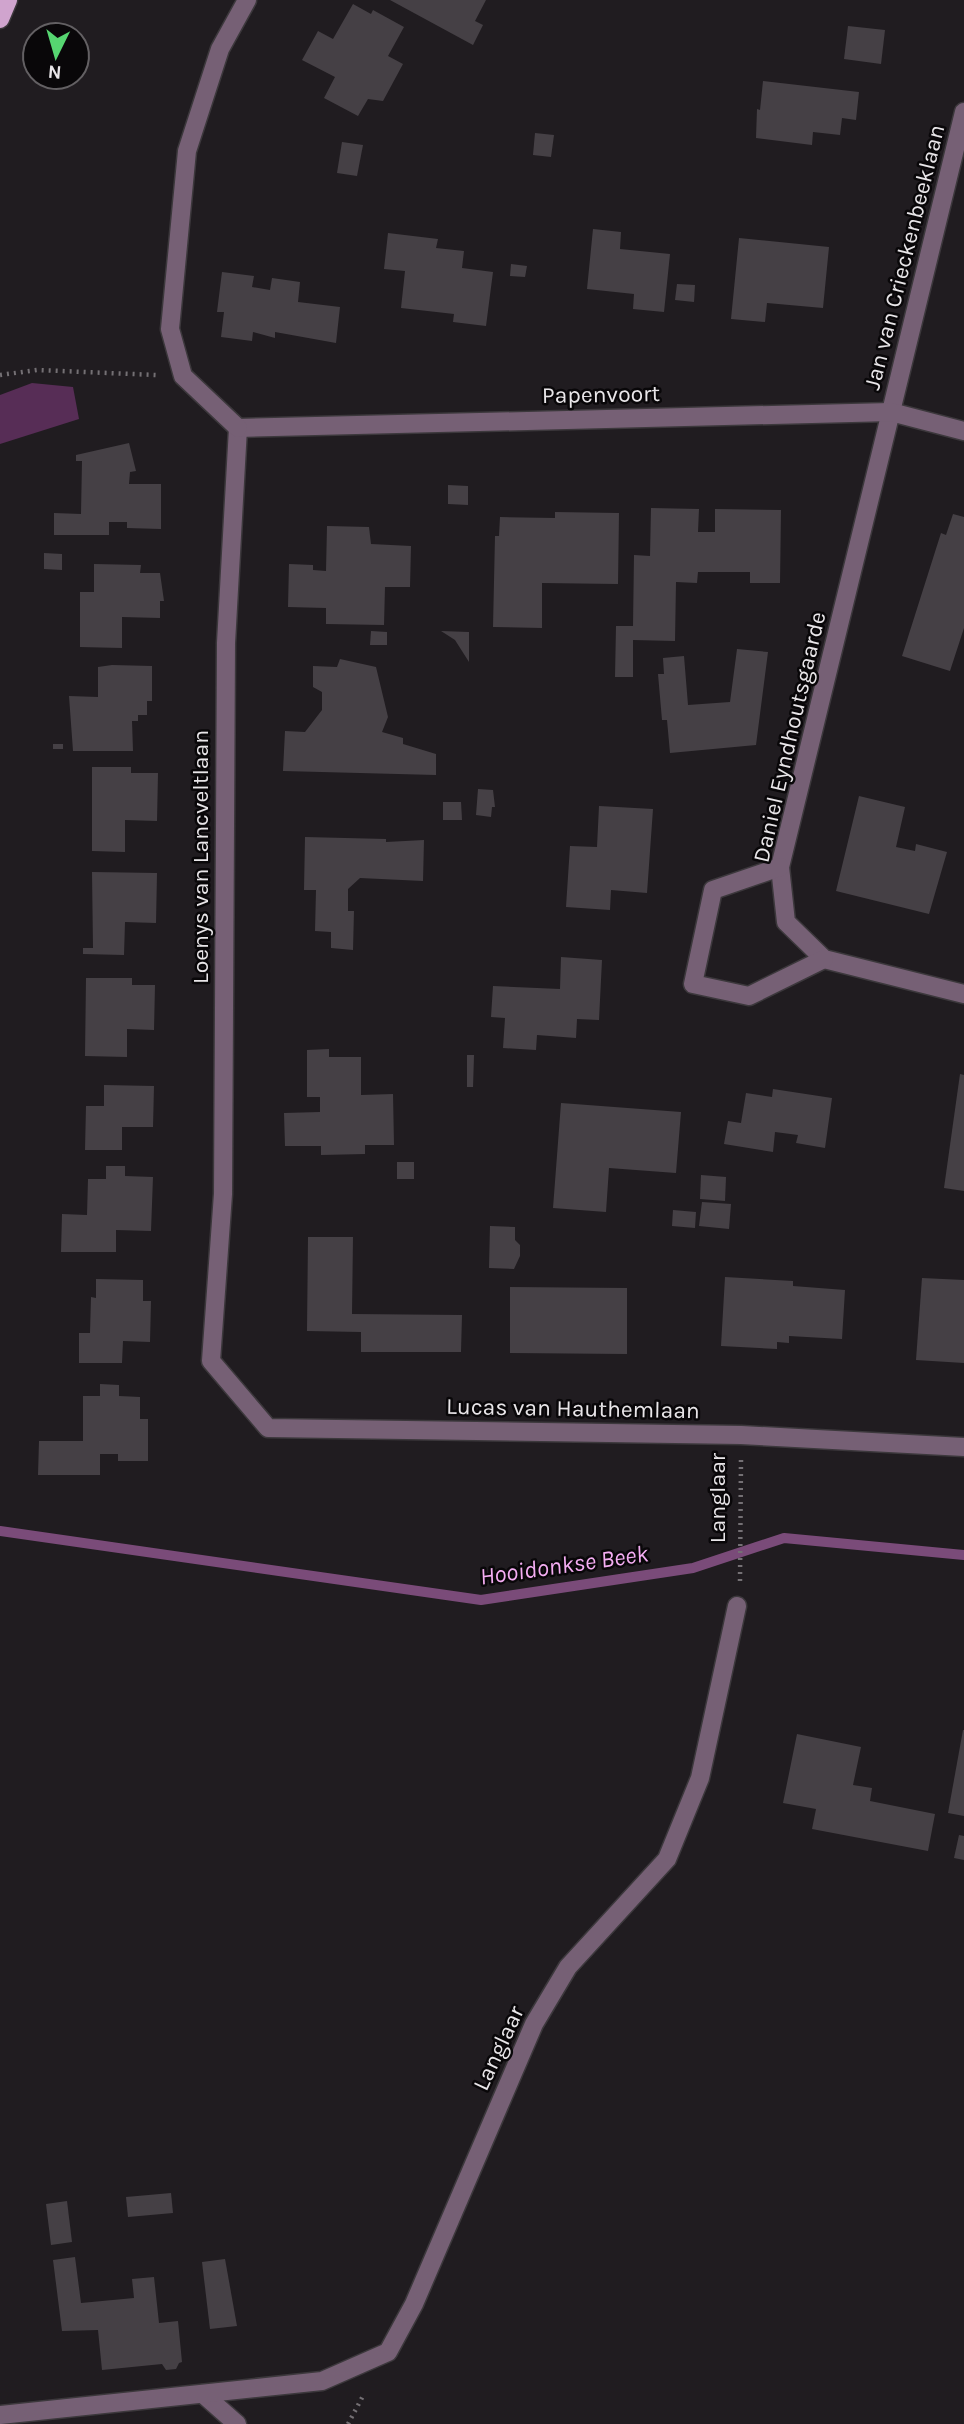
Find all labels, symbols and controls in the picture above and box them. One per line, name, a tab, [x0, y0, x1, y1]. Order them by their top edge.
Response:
north arrow	[21, 21, 91, 91]
text: N	[47, 60, 62, 83]
street label: Jan van Crieckenbeeklaan	[858, 122, 951, 392]
street label: Papenvoort	[542, 380, 661, 409]
street label: Daniel Eyndhoutsgaarde	[747, 609, 832, 865]
street label: Loenys van Lancveltlaan	[187, 730, 214, 984]
street label: Lucas van Hauthemlaan	[446, 1393, 700, 1424]
street label: Langlaar	[704, 1452, 731, 1543]
water label: Hooidonkse Beek	[478, 1539, 651, 1591]
street label: Langlaar	[467, 2001, 530, 2095]

